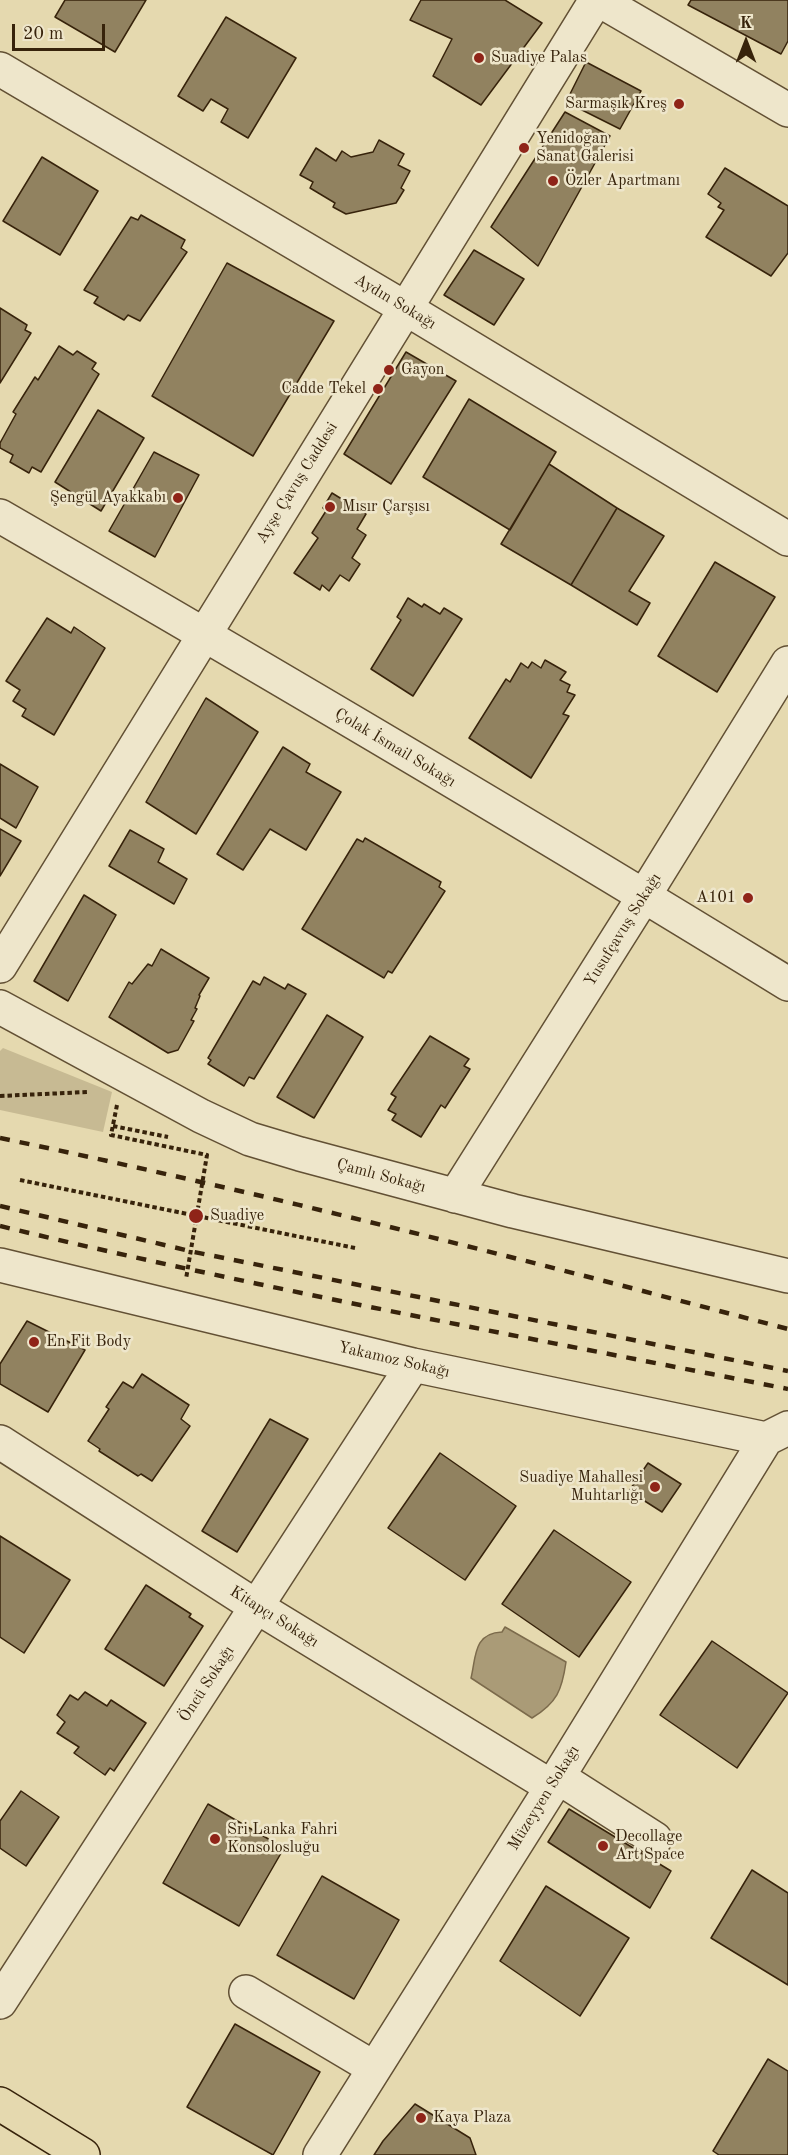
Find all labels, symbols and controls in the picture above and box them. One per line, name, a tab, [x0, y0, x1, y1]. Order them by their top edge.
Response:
scale bar	[15, 12, 108, 50]
north arrow	[716, 12, 776, 72]
text: K	[740, 16, 752, 32]
text: 20 m	[23, 25, 63, 43]
place label: Suadiye Palas	[491, 48, 587, 68]
marker: Suadiye Palas	[472, 51, 486, 65]
place label: Sarmaşık Kreş	[565, 94, 667, 114]
marker: Sarmaşık Kreş	[672, 97, 686, 111]
place label: Yenidoğan Sanat Galerisi	[536, 129, 634, 167]
marker: Yenidoğan Sanat Galerisi	[517, 141, 531, 155]
place label: Özler Apartmanı	[565, 171, 680, 191]
marker: Özler Apartmanı	[546, 174, 560, 188]
street label: Aydın Sokağı	[351, 270, 439, 334]
place label: Gayon	[401, 360, 444, 380]
marker: Gayon	[382, 363, 396, 377]
place label: Cadde Tekel	[281, 379, 366, 399]
marker: Cadde Tekel	[371, 382, 385, 396]
street label: Ayşe Çavuş Caddesi	[252, 419, 342, 547]
place label: Şengül Ayakkabı	[50, 488, 166, 508]
marker: Şengül Ayakkabı	[171, 491, 185, 505]
place label: Mısır Çarşısı	[342, 497, 430, 517]
marker: Mısır Çarşısı	[323, 500, 337, 514]
street label: Çolak İsmail Sokağı	[331, 704, 459, 792]
street label: Yusufçavuş Sokağı	[580, 870, 666, 990]
place label: A101	[696, 888, 736, 908]
marker: A101	[741, 891, 755, 905]
street label: Çamlı Sokağı	[334, 1155, 428, 1197]
place label: Suadiye	[210, 1206, 264, 1226]
marker: Suadiye	[187, 1207, 205, 1225]
place label: En Fit Body	[46, 1332, 131, 1352]
marker: En Fit Body	[27, 1335, 41, 1349]
street label: Yakamoz Sokağı	[336, 1338, 452, 1382]
place label: Suadiye Mahallesi Muhtarlığı	[519, 1468, 643, 1506]
marker: Suadiye Mahallesi Muhtarlığı	[648, 1480, 662, 1494]
street label: Kitapçı Sokağı	[226, 1582, 322, 1652]
street label: Öncü Sokağı	[175, 1642, 239, 1726]
street label: Müzeyyen Sokağı	[504, 1742, 584, 1854]
place label: Sri Lanka Fahri Konsolosluğu	[227, 1820, 338, 1858]
place label: Decollage Art Space	[615, 1827, 684, 1865]
marker: Sri Lanka Fahri Konsolosluğu	[208, 1832, 222, 1846]
marker: Decollage Art Space	[596, 1839, 610, 1853]
place label: Kaya Plaza	[433, 2108, 511, 2128]
marker: Kaya Plaza	[414, 2111, 428, 2125]

